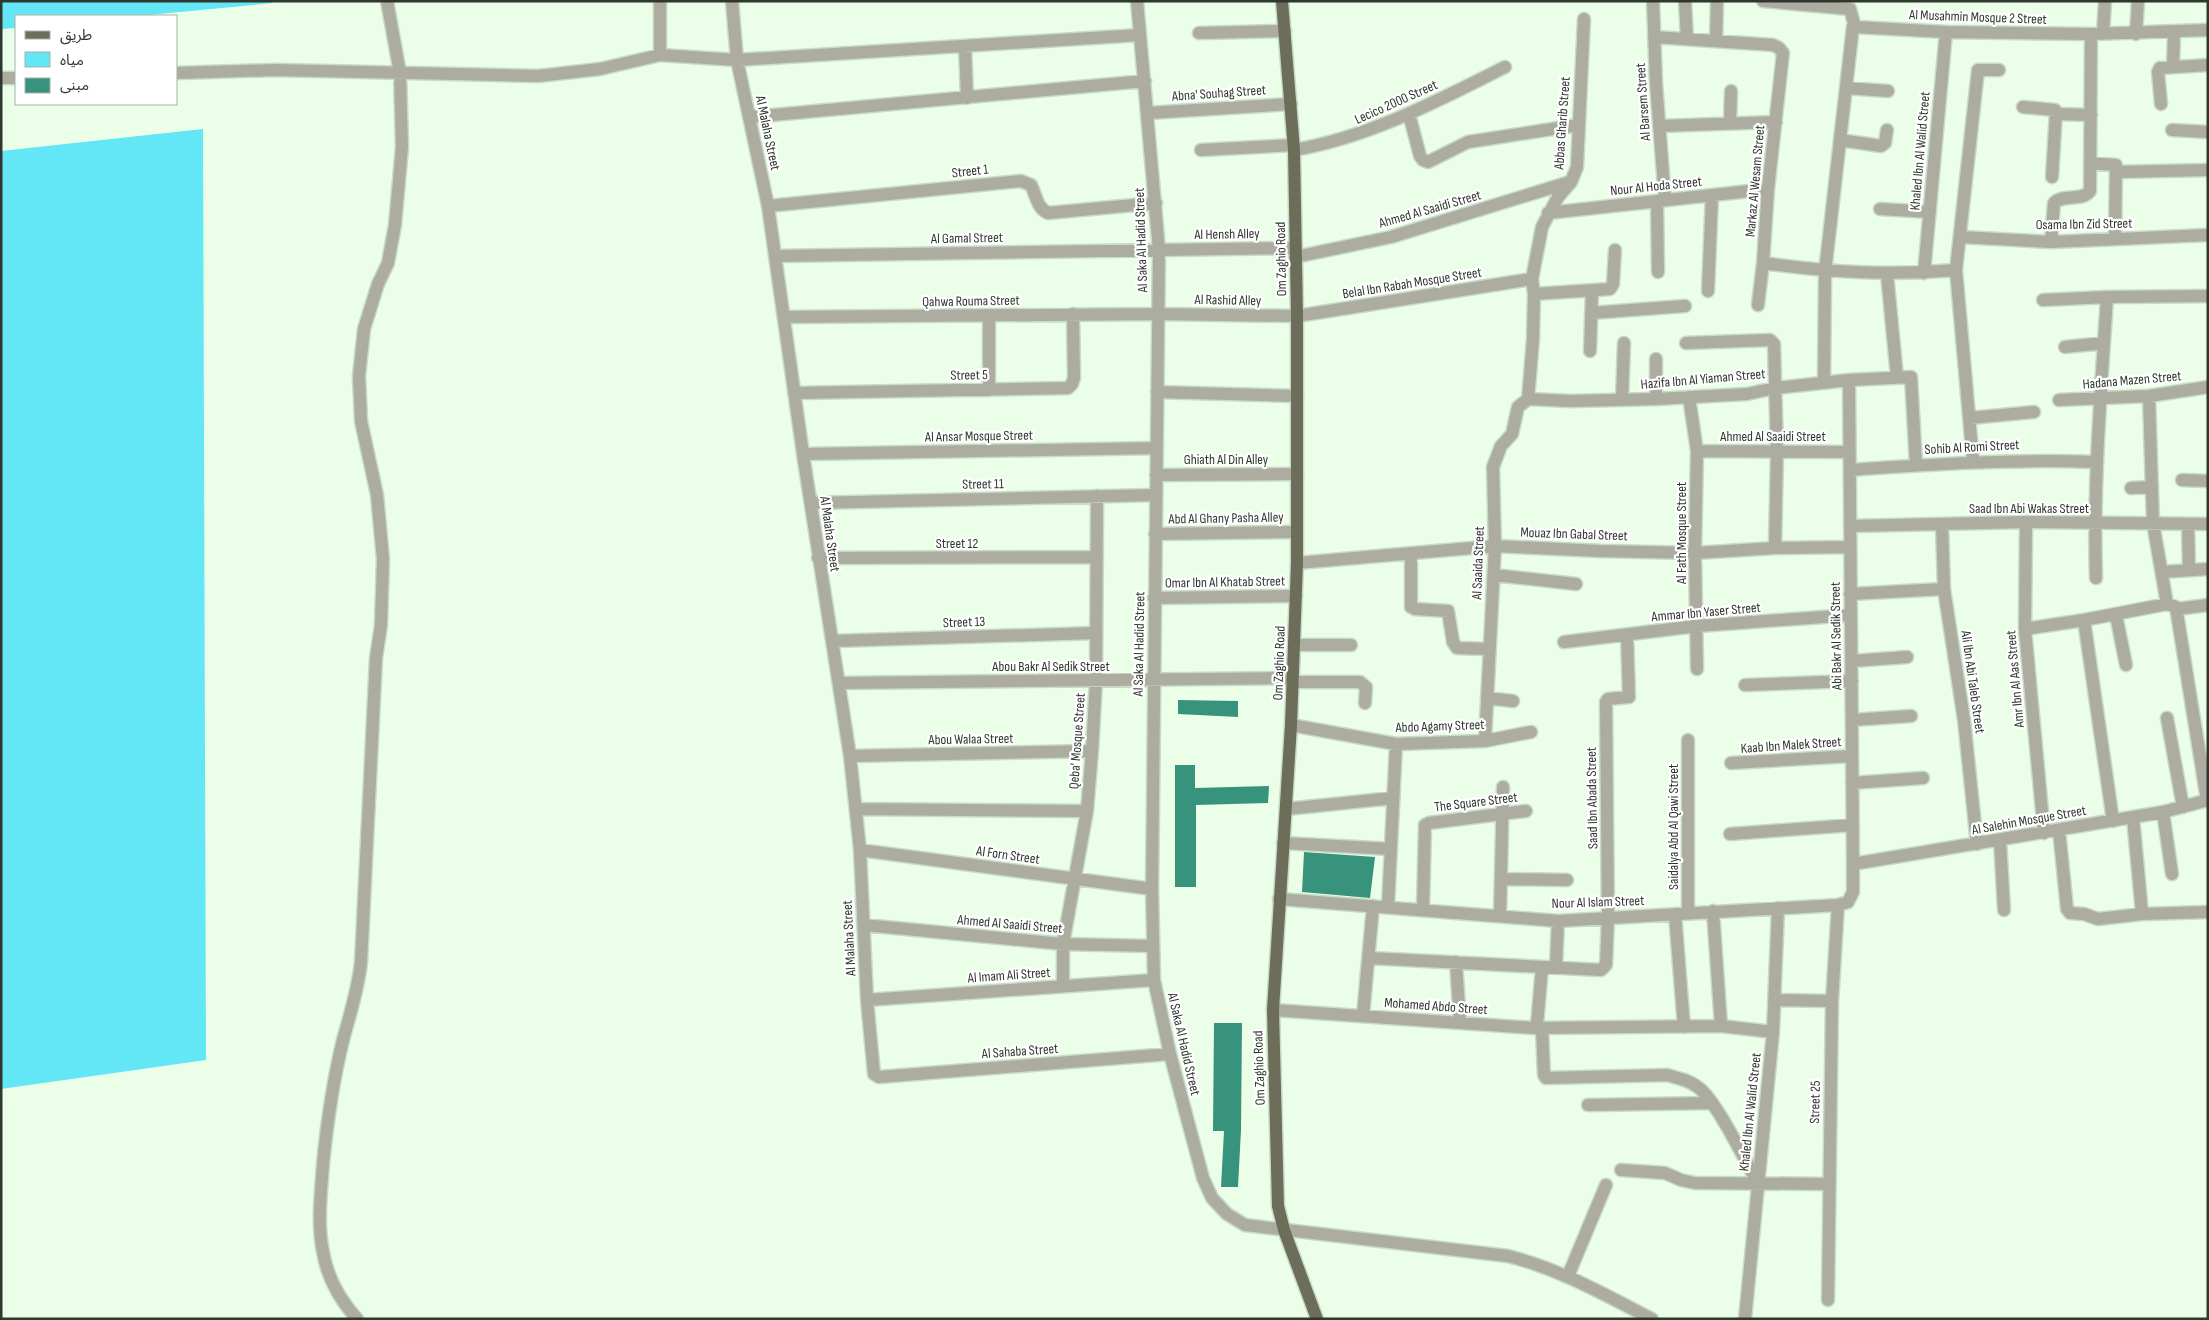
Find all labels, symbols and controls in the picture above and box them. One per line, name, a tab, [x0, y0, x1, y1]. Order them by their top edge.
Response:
street label: Al Musahmin Mosque 2 Street	[1908, 6, 2047, 28]
legend	[15, 15, 178, 105]
text: طريق	[60, 26, 92, 45]
text: مياه	[60, 51, 84, 70]
street label: Al Barsem Street	[1632, 63, 1654, 142]
text: مبنى	[60, 76, 89, 95]
street label: Lecico 2000 Street	[1352, 76, 1440, 128]
street label: Abbas Gharib Street	[1550, 76, 1574, 171]
street label: Abna' Souhag Street	[1170, 81, 1267, 105]
street label: Khaled Ibn Al Walid Street	[1906, 91, 1934, 211]
street label: Al Malaha Street	[752, 93, 784, 172]
street label: Markaz Al Wesam Street	[1742, 124, 1768, 238]
street label: Street 1	[951, 161, 989, 181]
street label: Nour Al Hoda Street	[1609, 173, 1703, 199]
street label: Ahmed Al Saaidi Street	[1376, 186, 1483, 232]
street label: Al Saka Al Hadid Street	[1131, 187, 1151, 294]
street label: Osama Ibn Zid Street	[2035, 215, 2133, 233]
street label: Om Zaghio Road	[1272, 221, 1290, 296]
street label: Al Hensh Alley	[1193, 225, 1260, 243]
street label: Al Gamal Street	[930, 229, 1003, 247]
street label: Belal Ibn Rabah Mosque Street	[1341, 264, 1483, 302]
street label: Al Rashid Alley	[1194, 291, 1262, 309]
street label: Qahwa Rouma Street	[922, 292, 1020, 310]
street label: Hazifa Ibn Al Yiaman Street	[1640, 365, 1766, 393]
street label: Street 5	[950, 366, 988, 384]
street label: Hadana Mazen Street	[2082, 367, 2182, 393]
street label: Al Ansar Mosque Street	[924, 427, 1033, 445]
street label: Ahmed Al Saaidi Street	[1719, 428, 1826, 445]
street label: Sohib Al Romi Street	[1924, 436, 2020, 458]
street label: Ghiath Al Din Alley	[1184, 451, 1269, 468]
street label: Street 11	[962, 475, 1004, 493]
street label: Al Fath Mosque Street	[1673, 482, 1690, 585]
street label: Al Malaha Street	[816, 494, 844, 573]
street label: Saad Ibn Abi Wakas Street	[1969, 500, 2089, 517]
street label: Abd Al Ghany Pasha Alley	[1167, 508, 1284, 528]
street label: Mouaz Ibn Gabal Street	[1520, 524, 1628, 544]
street label: Al Saaida Street	[1468, 526, 1488, 601]
street label: Street 12	[936, 535, 979, 552]
street label: Omar Ibn Al Khatab Street	[1165, 572, 1285, 592]
street label: Abi Bakr Al Sedik Street	[1827, 582, 1845, 691]
street label: Al Saka Al Hadid Street	[1130, 591, 1148, 698]
street label: Ammar Ibn Yaser Street	[1650, 599, 1761, 625]
street label: Street 13	[942, 613, 986, 631]
street label: Om Zaghio Road	[1269, 625, 1289, 701]
street label: Ali Ibn Abi Taleb Street	[1957, 629, 1989, 734]
street label: Amr Ibn Al Aas Street	[2002, 630, 2028, 729]
street label: Abou Bakr Al Sedik Street	[991, 658, 1110, 675]
street label: Qeba' Mosque Street	[1065, 692, 1089, 790]
street label: Abdo Agamy Street	[1394, 716, 1485, 736]
street label: Abou Walaa Street	[927, 730, 1014, 748]
street label: Kaab Ibn Malek Street	[1740, 733, 1842, 757]
street label: Saad Ibn Abada Street	[1583, 747, 1601, 849]
street label: Saidalya Abd Al Qawi Street	[1665, 764, 1682, 890]
street label: The Square Street	[1433, 788, 1519, 816]
street label: Al Salehin Mosque Street	[1970, 802, 2087, 839]
street label: Al Forn Street	[974, 842, 1041, 868]
street label: Nour Al Islam Street	[1551, 892, 1645, 912]
street label: Al Malaha Street	[839, 900, 860, 977]
street label: Ahmed Al Saaidi Street	[956, 911, 1063, 937]
street label: Al Imam Ali Street	[966, 964, 1051, 986]
street label: Al Saka Al Hadid Street	[1164, 990, 1204, 1097]
street label: Mohamed Abdo Street	[1384, 994, 1488, 1018]
street label: Om Zaghio Road	[1249, 1030, 1269, 1106]
street label: Al Sahaba Street	[980, 1040, 1059, 1062]
street label: Khaled Ibn Al Walid Street	[1735, 1052, 1765, 1172]
street label: Street 25	[1806, 1080, 1824, 1124]

